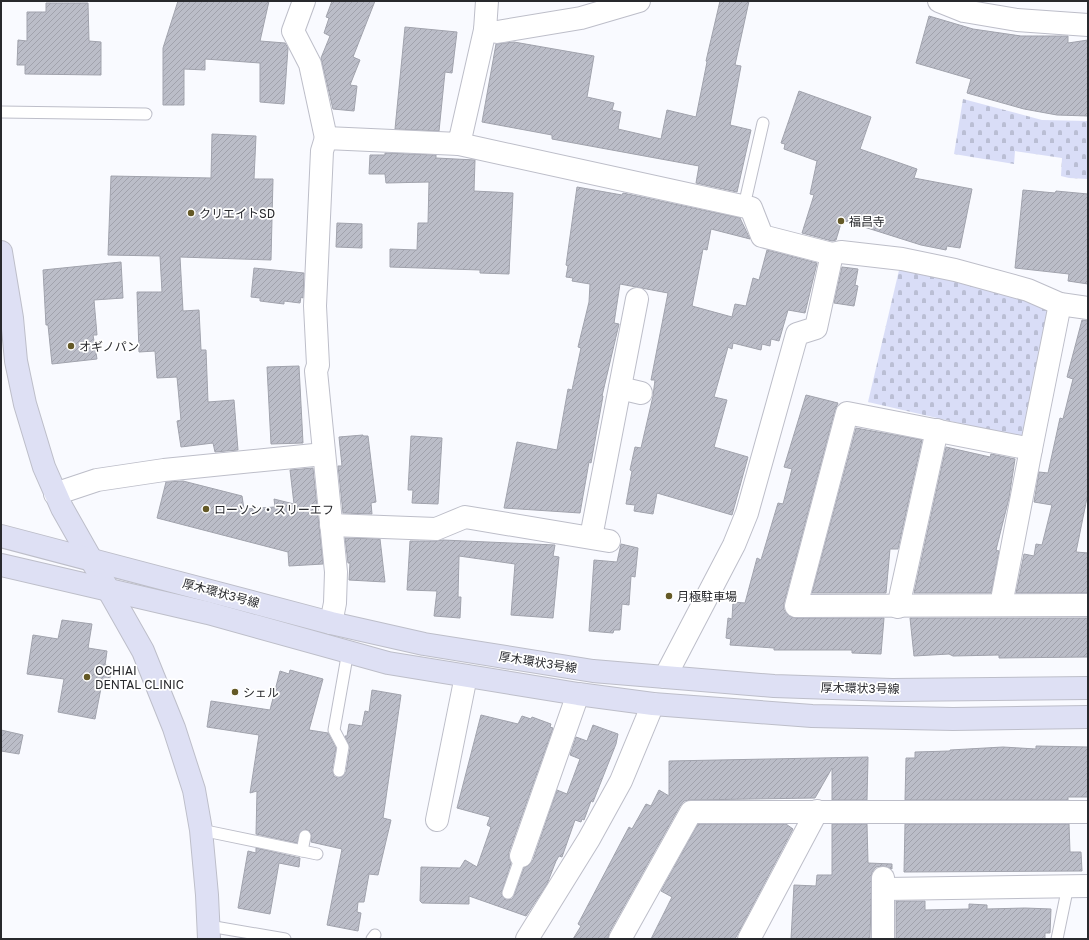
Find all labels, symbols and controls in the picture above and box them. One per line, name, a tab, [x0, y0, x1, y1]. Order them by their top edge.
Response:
place label: クリエイトSD	[199, 206, 275, 221]
marker: クリエイトSD	[186, 208, 196, 218]
place label: 福昌寺	[849, 214, 885, 229]
marker: 福昌寺	[836, 216, 846, 226]
place label: オギノパン	[79, 339, 139, 354]
marker: オギノパン	[66, 341, 76, 351]
place label: ローソン・スリーエフ	[214, 502, 334, 517]
marker: ローソン・スリーエフ	[201, 504, 211, 514]
street label: 厚木環状3号線	[181, 576, 261, 610]
place label: 月極駐車場	[677, 589, 737, 604]
marker: 月極駐車場	[664, 591, 674, 601]
street label: 厚木環状3号線	[498, 648, 578, 676]
place label: OCHIAI DENTAL CLINIC	[95, 663, 184, 692]
marker: OCHIAI DENTAL CLINIC	[82, 672, 92, 682]
street label: 厚木環状3号線	[820, 680, 900, 696]
place label: シェル	[243, 685, 279, 700]
marker: シェル	[230, 687, 240, 697]

